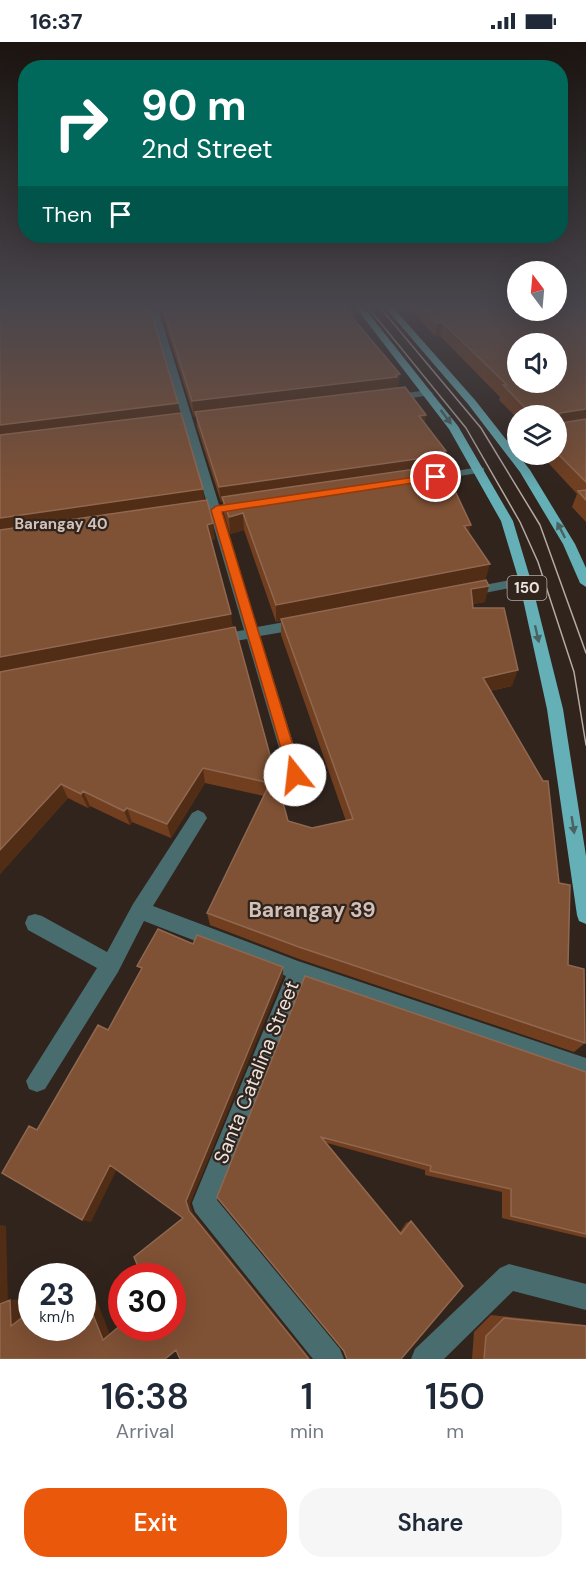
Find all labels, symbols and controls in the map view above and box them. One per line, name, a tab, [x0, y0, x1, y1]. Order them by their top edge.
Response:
text: 16:37	[30, 7, 82, 36]
text: 90 m	[141, 78, 247, 133]
icon: right	[42, 84, 120, 162]
text: 2nd Street	[141, 131, 273, 166]
icon: arrive	[104, 198, 137, 231]
text: Then	[42, 200, 92, 229]
north arrow	[507, 261, 567, 321]
map controls	[507, 261, 567, 465]
button: sound	[507, 333, 567, 393]
button: layers	[507, 405, 567, 465]
one-way arrow	[440, 410, 452, 425]
pin	[410, 451, 461, 502]
icon: arrive	[419, 460, 452, 493]
district label: Barangay 40	[15, 514, 107, 534]
one-way arrow	[556, 521, 566, 539]
road number: 150	[508, 576, 546, 600]
one-way arrow	[533, 625, 543, 643]
position arrow	[263, 743, 327, 807]
one-way arrow	[569, 816, 578, 835]
district label: Barangay 39	[248, 896, 376, 924]
street label: Santa Catalina Street	[207, 976, 305, 1167]
speed limit sign: 30	[108, 1263, 186, 1341]
text: 23	[39, 1275, 75, 1314]
text: km/h	[39, 1307, 75, 1327]
text: 16:38	[101, 1373, 189, 1420]
text: 1	[301, 1373, 313, 1420]
text: 150	[425, 1373, 485, 1420]
text: Arrival	[116, 1418, 174, 1444]
text: min	[290, 1418, 324, 1444]
text: m	[446, 1418, 464, 1444]
button: Exit	[24, 1488, 287, 1557]
button: Share	[299, 1488, 562, 1557]

